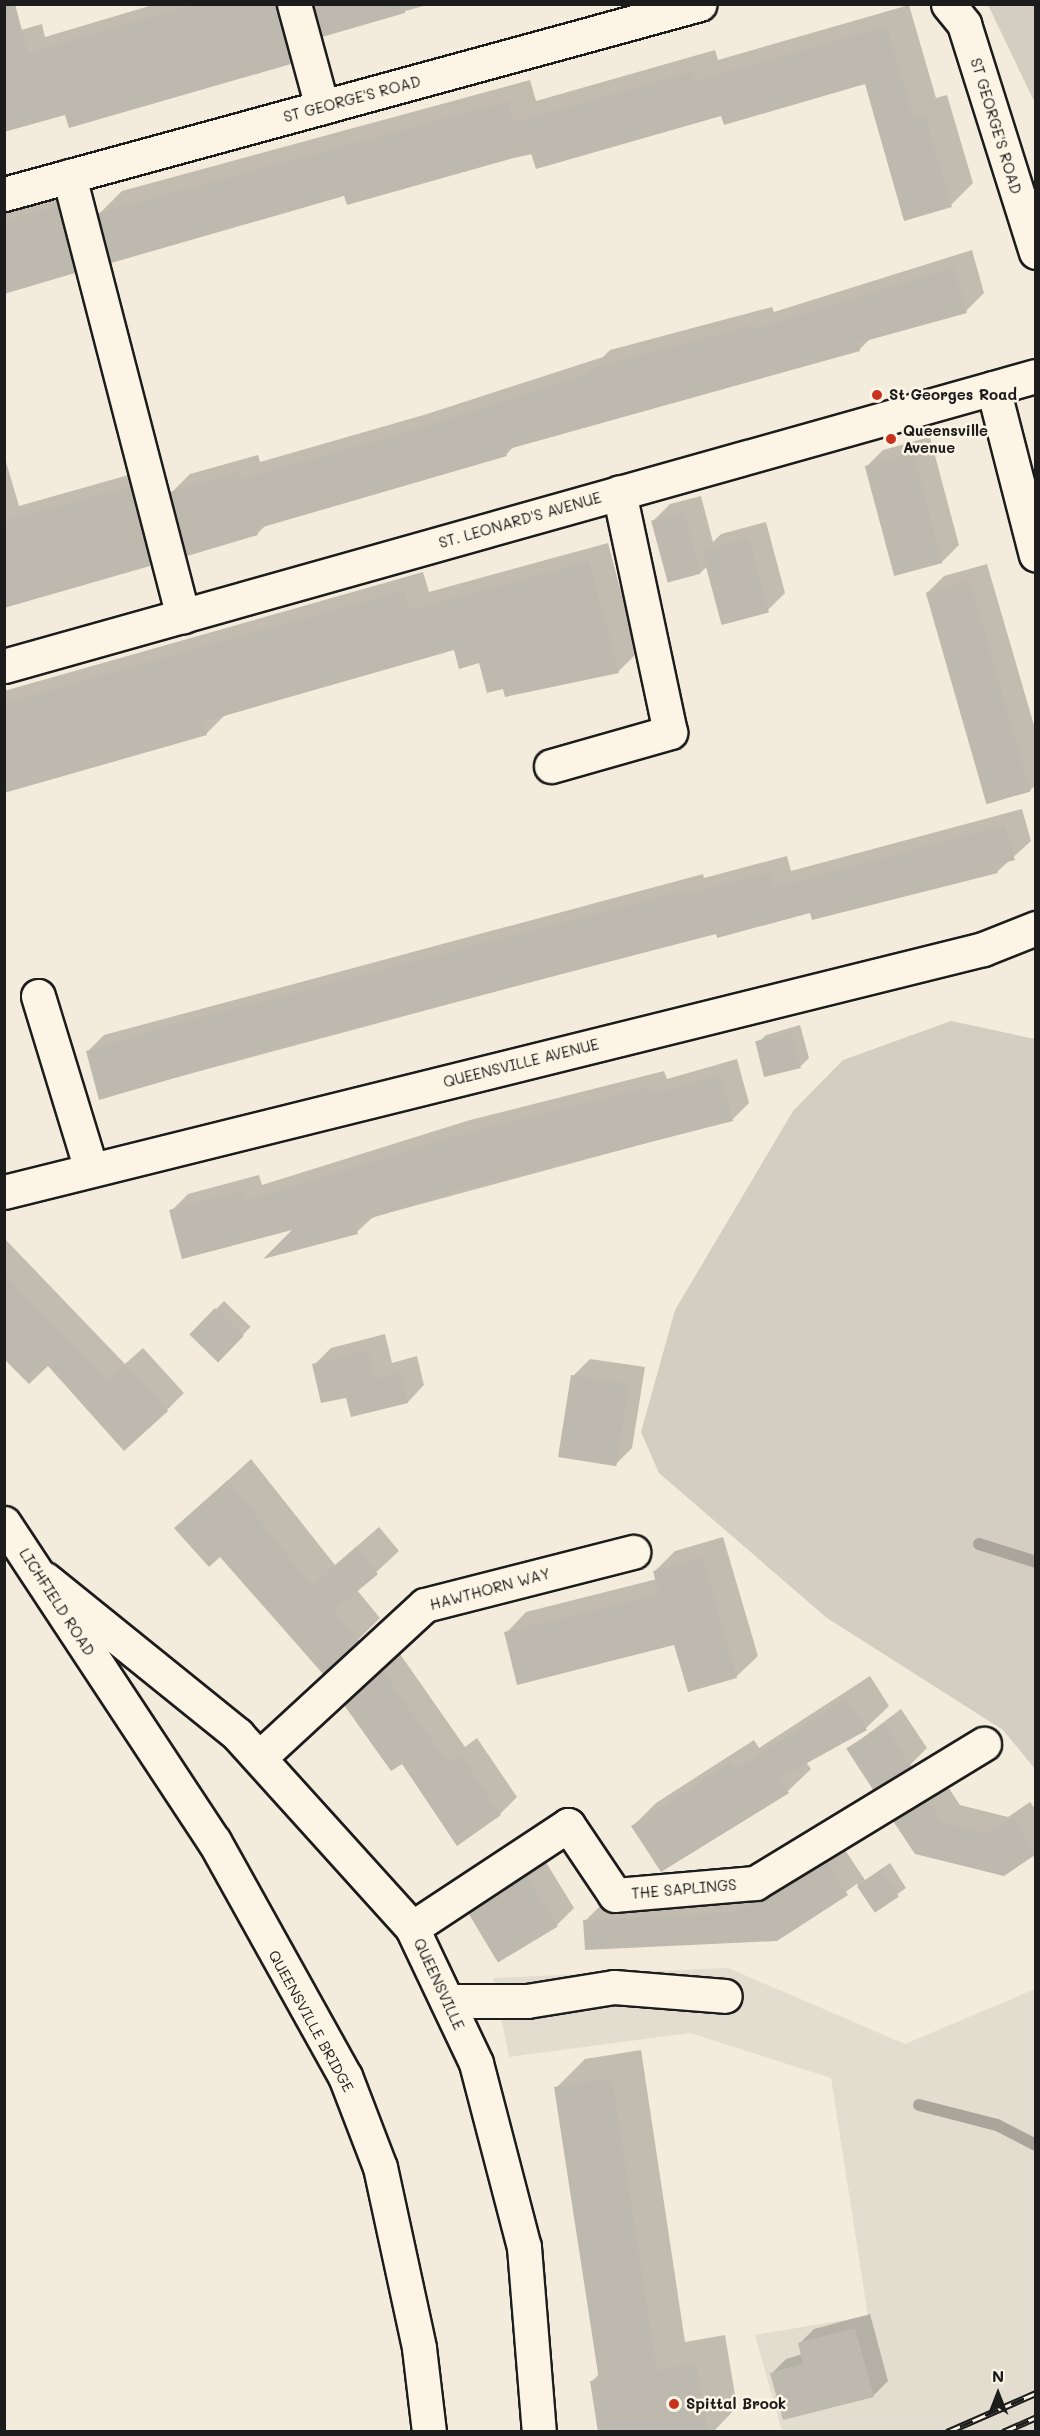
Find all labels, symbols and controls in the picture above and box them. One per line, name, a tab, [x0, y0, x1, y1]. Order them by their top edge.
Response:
street label: ST GEORGE'S ROAD	[967, 56, 1025, 196]
street label: ST GEORGE'S ROAD	[281, 72, 423, 126]
place label: St Georges Road	[889, 386, 1017, 404]
marker: St Georges Road	[870, 388, 884, 402]
place label: Queensville Avenue	[903, 421, 988, 456]
marker: Queensville Avenue	[884, 432, 898, 446]
street label: ST. LEONARD'S AVENUE	[437, 488, 603, 552]
street label: QUEENSVILLE AVENUE	[441, 1035, 601, 1091]
street label: LICHFIELD ROAD	[16, 1545, 98, 1659]
street label: HAWTHORN WAY	[428, 1564, 552, 1614]
street label: THE SAPLINGS	[631, 1875, 737, 1903]
street label: QUEENSVILLE	[410, 1935, 468, 2033]
street label: QUEENSVILLE BRIDGE	[265, 1947, 357, 2095]
north arrow	[968, 2364, 1028, 2424]
text: N	[992, 2365, 1004, 2386]
place label: Spittal Brook	[686, 2395, 786, 2413]
marker: Spittal Brook	[667, 2397, 681, 2411]

